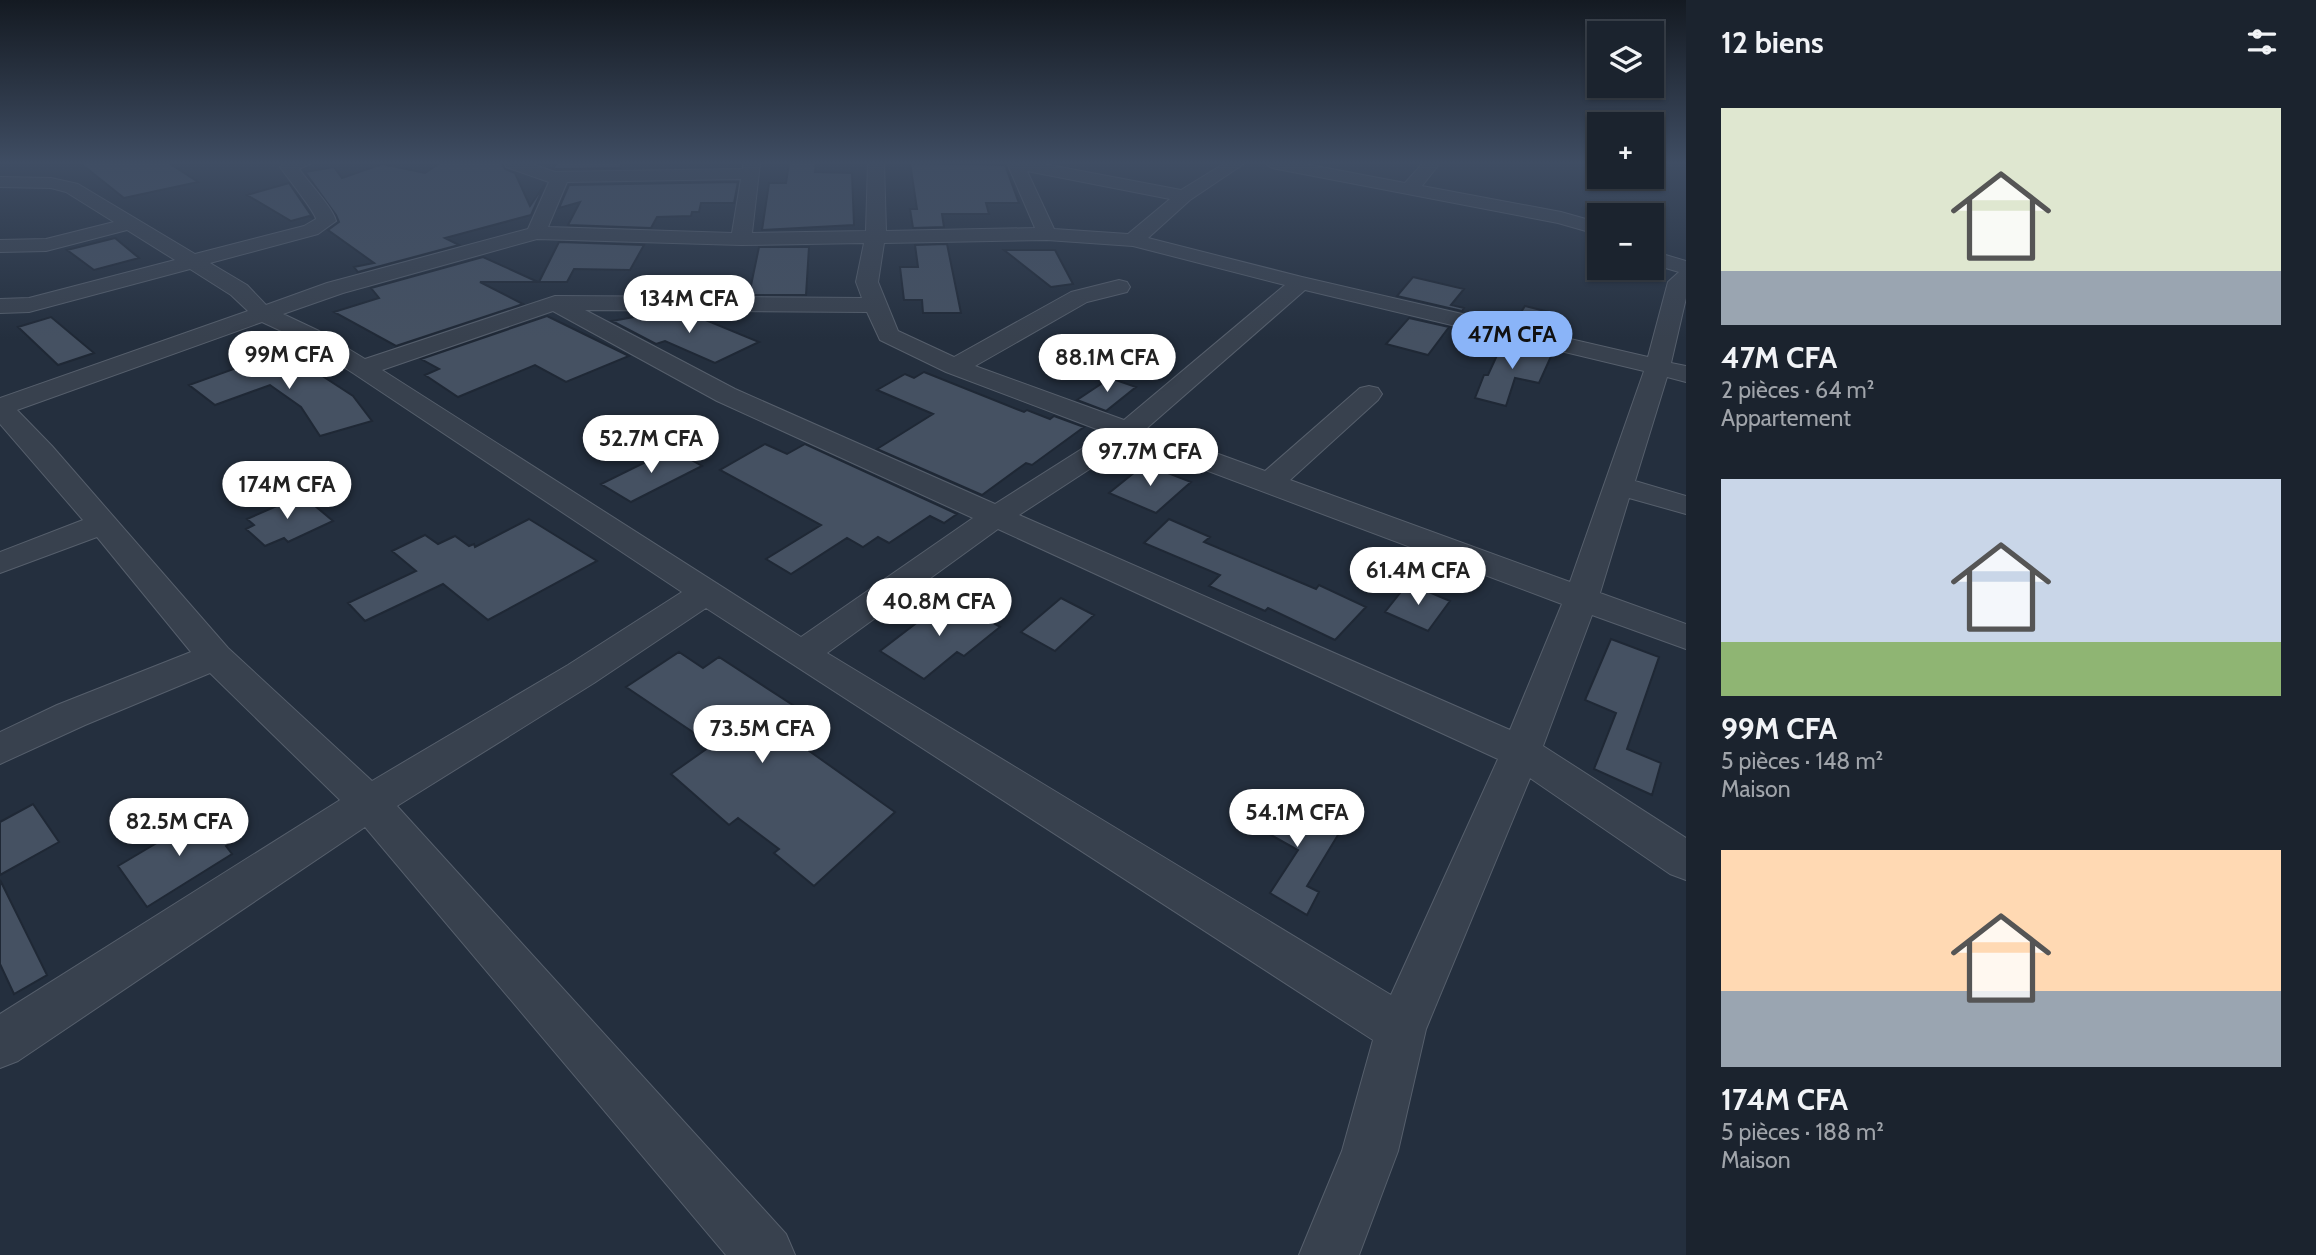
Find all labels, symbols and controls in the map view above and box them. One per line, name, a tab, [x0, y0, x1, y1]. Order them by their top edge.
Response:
map controls	[1587, 21, 1664, 280]
button: layers	[1587, 21, 1664, 98]
icon: filters	[2243, 23, 2281, 61]
text: 12 biens	[1721, 24, 1824, 61]
button: +	[1587, 112, 1664, 189]
icon: home	[1938, 153, 2064, 279]
button: −	[1587, 203, 1664, 280]
pin: 134M CFA	[617, 276, 761, 335]
text: 134M CFA	[640, 284, 738, 312]
pin: 47M CFA	[1447, 312, 1577, 371]
text: 47M CFA	[1467, 320, 1557, 348]
pin: 99M CFA	[224, 332, 354, 391]
pin: 88.1M CFA	[1027, 334, 1187, 394]
text: 47M CFA	[1721, 339, 1837, 376]
text: 99M CFA	[244, 340, 334, 368]
text: 88.1M CFA	[1055, 343, 1159, 371]
text: 2 pièces · 64 m²	[1721, 376, 1874, 404]
text: Appartement	[1721, 404, 1851, 432]
pin: 52.7M CFA	[571, 416, 731, 475]
text: 52.7M CFA	[599, 424, 703, 452]
pin: 97.7M CFA	[1070, 428, 1230, 488]
text: 97.7M CFA	[1098, 437, 1202, 465]
pin: 174M CFA	[215, 462, 359, 521]
text: 174M CFA	[238, 470, 336, 498]
icon: home	[1938, 524, 2064, 650]
pin: 61.4M CFA	[1338, 548, 1498, 607]
text: 61.4M CFA	[1366, 556, 1470, 584]
pin: 40.8M CFA	[859, 578, 1019, 638]
text: 40.8M CFA	[883, 587, 995, 615]
pin: 73.5M CFA	[682, 706, 842, 765]
text: 99M CFA	[1721, 710, 1837, 747]
text: 73.5M CFA	[709, 714, 815, 742]
text: 5 pièces · 148 m²	[1721, 747, 1883, 775]
text: Maison	[1721, 775, 1790, 803]
pin: 54.1M CFA	[1217, 790, 1377, 849]
pin: 82.5M CFA	[99, 798, 259, 858]
text: 54.1M CFA	[1245, 798, 1349, 826]
text: 82.5M CFA	[125, 807, 233, 835]
icon: home	[1938, 895, 2064, 1021]
text: 174M CFA	[1721, 1081, 1848, 1118]
text: 5 pièces · 188 m²	[1721, 1118, 1884, 1146]
text: Maison	[1721, 1146, 1790, 1174]

